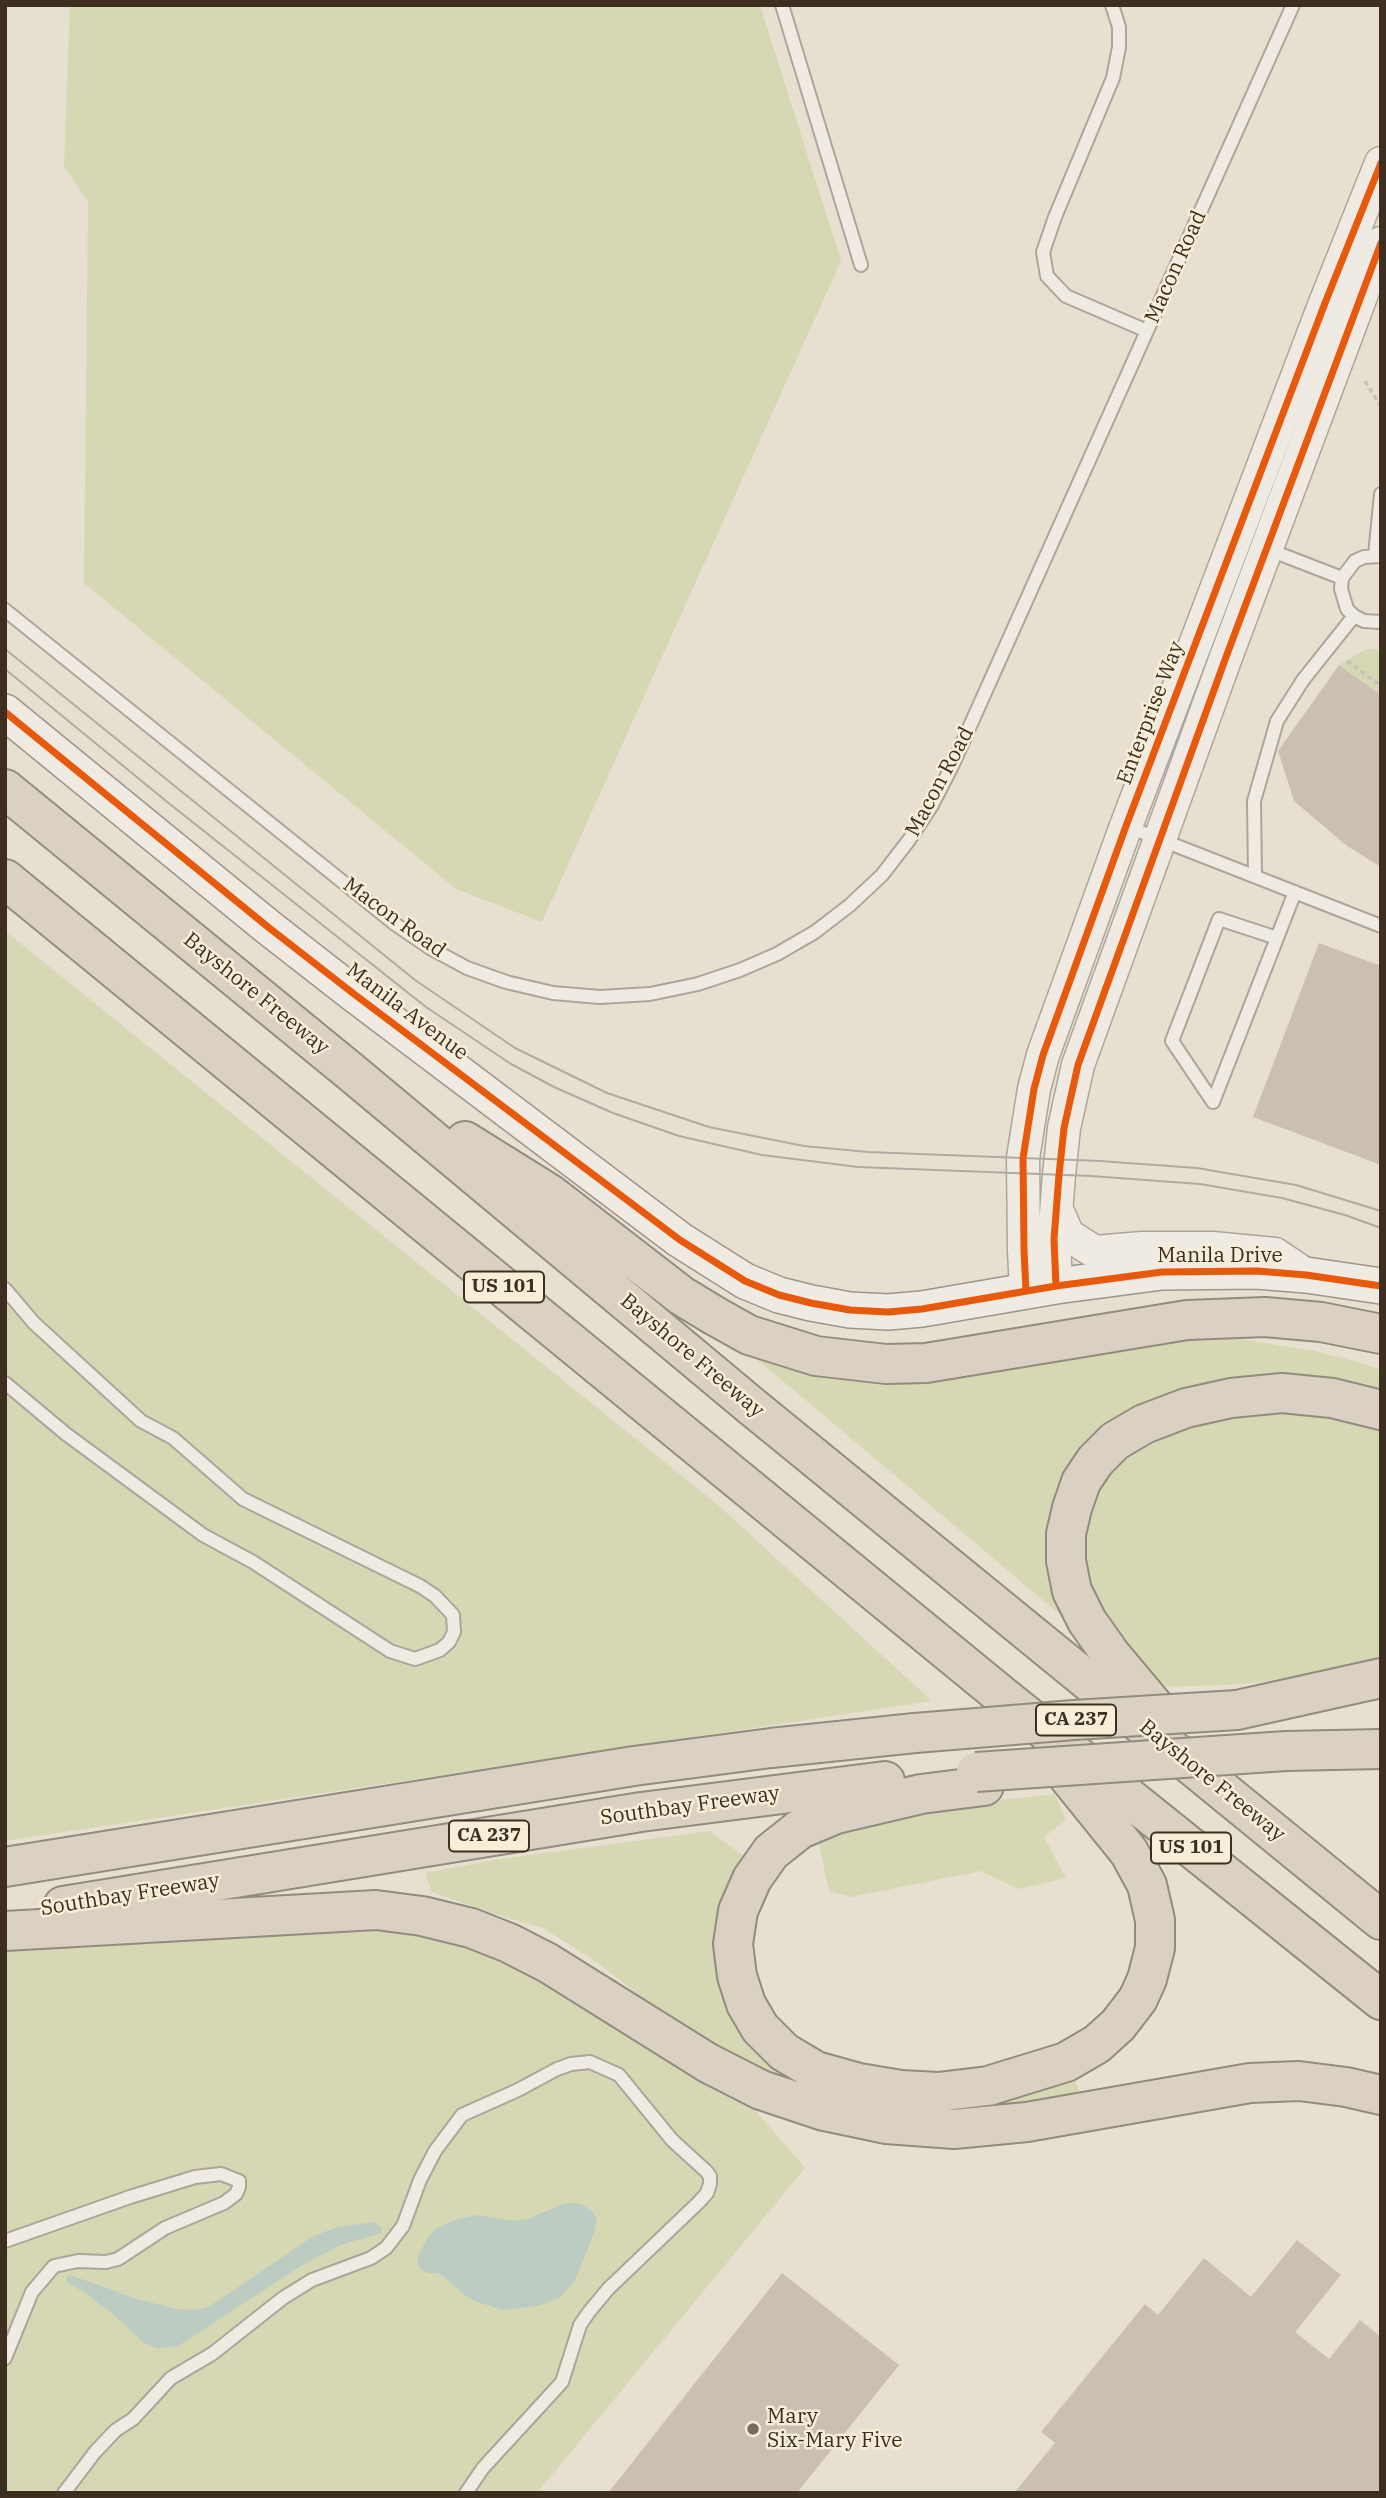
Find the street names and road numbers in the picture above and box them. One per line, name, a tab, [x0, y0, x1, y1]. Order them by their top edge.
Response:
street label: Macon Road	[1140, 207, 1212, 327]
street label: Enterprise Way	[1112, 638, 1190, 788]
street label: Macon Road	[901, 723, 979, 841]
street label: Macon Road	[338, 872, 450, 964]
street label: Bayshore Freeway	[178, 928, 334, 1060]
street label: Manila Avenue	[341, 958, 473, 1066]
street label: Manila Drive	[1157, 1243, 1283, 1269]
road number: US 101	[464, 1272, 544, 1302]
street label: Bayshore Freeway	[615, 1288, 769, 1424]
road number: CA 237	[1036, 1704, 1116, 1736]
street label: Bayshore Freeway	[1134, 1715, 1290, 1847]
street label: Southbay Freeway	[599, 1781, 781, 1831]
road number: CA 237	[449, 1820, 529, 1852]
road number: US 101	[1151, 1832, 1231, 1864]
street label: Southbay Freeway	[39, 1868, 221, 1922]

